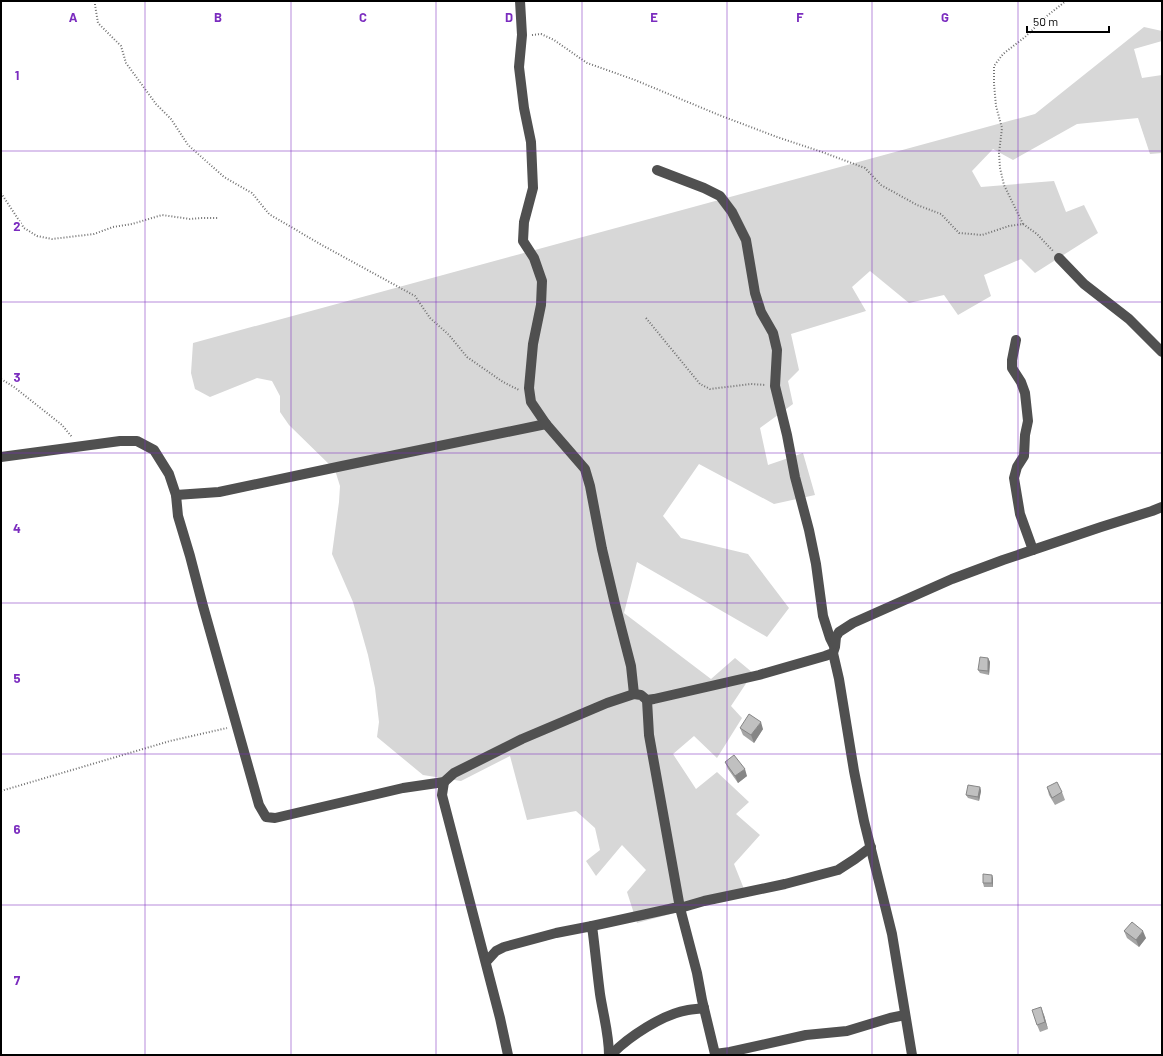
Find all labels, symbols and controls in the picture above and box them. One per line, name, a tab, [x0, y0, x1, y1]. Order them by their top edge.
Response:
scale bar	[1027, 8, 1109, 34]
text: A	[69, 9, 78, 25]
text: B	[214, 9, 222, 25]
text: C	[359, 9, 367, 25]
text: D	[505, 9, 513, 25]
text: E	[650, 9, 658, 25]
text: F	[796, 9, 804, 25]
text: G	[941, 9, 949, 25]
text: 50 m	[1033, 14, 1058, 28]
text: 1	[15, 67, 19, 83]
text: 2	[13, 218, 21, 234]
text: 3	[13, 369, 21, 385]
text: 4	[13, 520, 21, 536]
text: 5	[13, 670, 21, 686]
text: 6	[14, 821, 21, 837]
text: 7	[14, 972, 21, 988]

